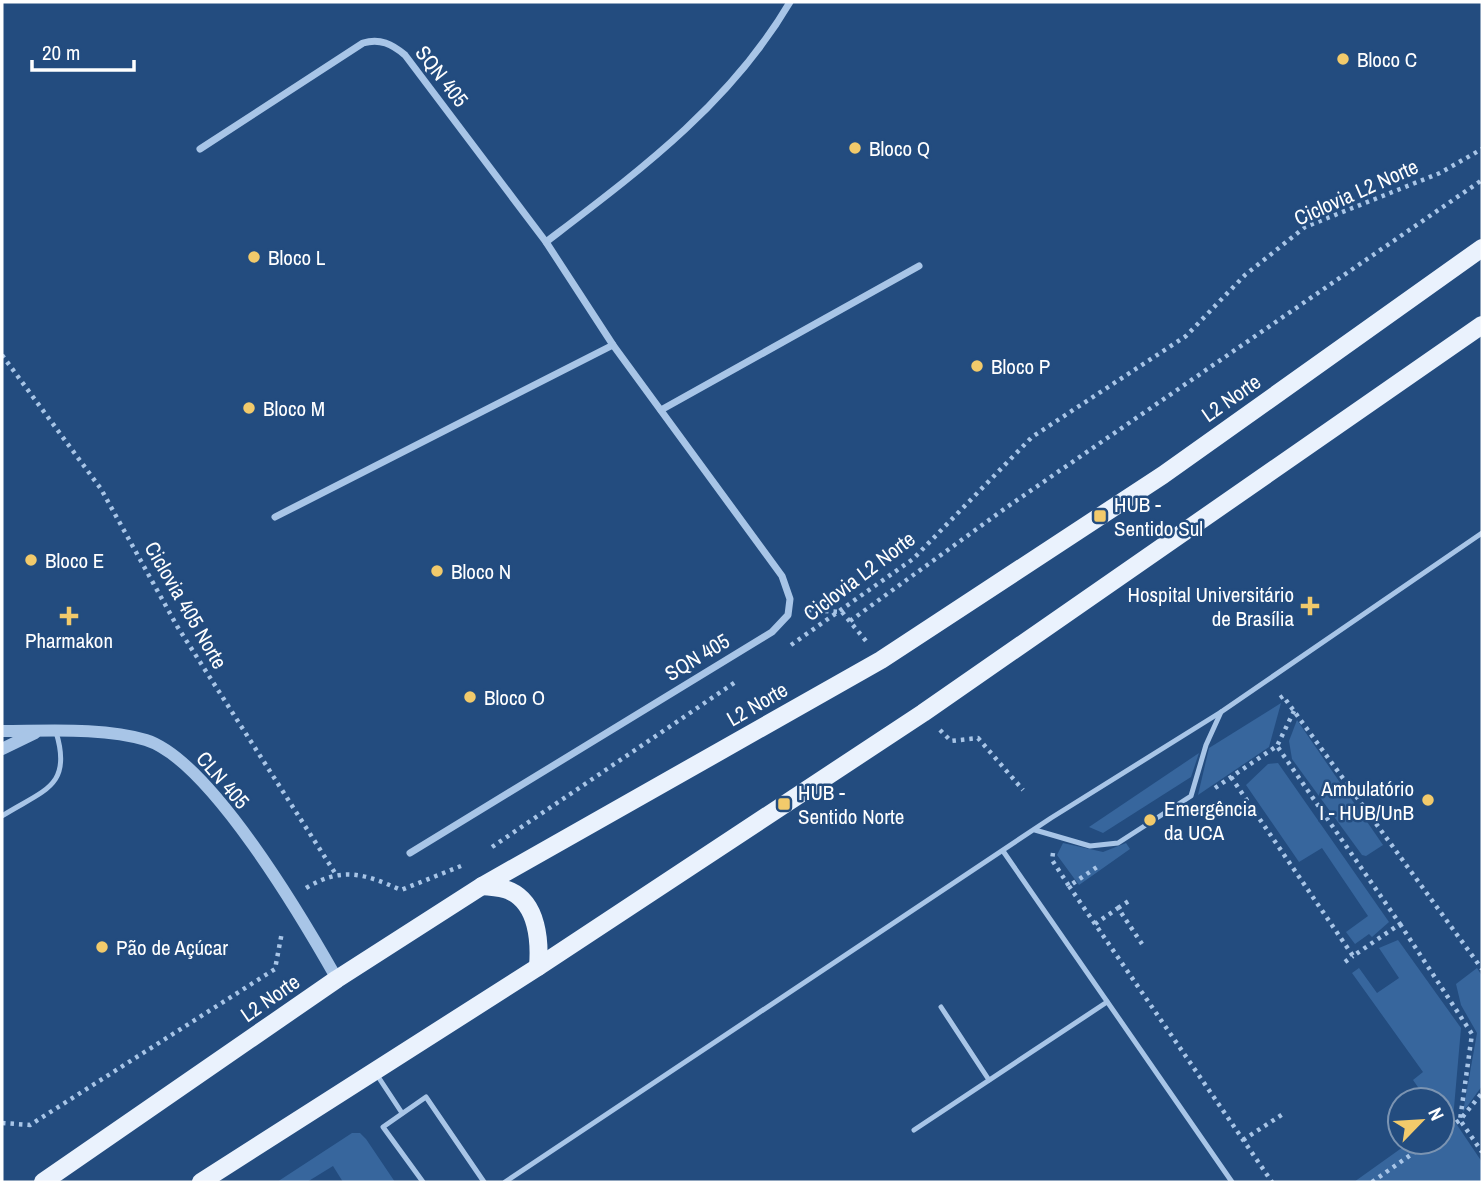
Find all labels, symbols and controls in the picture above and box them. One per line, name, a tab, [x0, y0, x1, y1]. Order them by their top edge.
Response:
scale bar	[32, 28, 133, 72]
text: 20 m	[42, 38, 80, 67]
street label: SQN 405	[409, 39, 475, 113]
place label: Bloco C	[1357, 45, 1417, 74]
marker: Bloco C	[1335, 51, 1351, 67]
place label: Bloco Q	[869, 134, 930, 163]
marker: Bloco Q	[847, 140, 863, 156]
street label: Ciclovia L2 Norte	[1289, 152, 1423, 232]
place label: Bloco L	[268, 243, 326, 272]
marker: Bloco L	[246, 249, 262, 265]
place label: Bloco P	[991, 352, 1050, 381]
marker: Bloco P	[969, 358, 985, 374]
street label: L2 Norte	[1196, 367, 1266, 429]
place label: Bloco M	[263, 394, 325, 423]
marker: Bloco M	[241, 400, 257, 416]
place label: HUB - Sentido Sul	[1114, 490, 1203, 543]
marker: HUB - Sentido Sul	[1092, 508, 1108, 524]
street label: Ciclovia L2 Norte	[797, 524, 921, 628]
street label: Ciclovia 405 Norte	[138, 536, 234, 674]
place label: Bloco E	[45, 546, 104, 575]
marker: Bloco E	[23, 552, 39, 568]
place label: Bloco N	[451, 557, 511, 586]
marker: Bloco N	[429, 563, 445, 579]
place label: Hospital Universitário de Brasília	[1127, 580, 1294, 633]
marker: Hospital Universitário de Brasília	[1300, 596, 1320, 616]
marker: Pharmakon	[61, 608, 77, 624]
place label: Pharmakon	[25, 626, 113, 655]
street label: SQN 405	[659, 626, 735, 688]
street label: L2 Norte	[721, 675, 793, 733]
place label: Bloco O	[484, 683, 545, 712]
marker: Bloco O	[462, 689, 478, 705]
street label: CLN 405	[190, 745, 256, 815]
place label: Ambulatório I - HUB/UnB	[1319, 774, 1414, 827]
place label: HUB - Sentido Norte	[798, 778, 904, 831]
marker: Ambulatório I - HUB/UnB	[1420, 792, 1436, 808]
place label: Emergência da UCA	[1164, 794, 1257, 847]
marker: HUB - Sentido Norte	[776, 796, 792, 812]
marker: Emergência da UCA	[1142, 812, 1158, 828]
place label: Pão de Açúcar	[116, 933, 228, 962]
marker: Pão de Açúcar	[94, 939, 110, 955]
street label: L2 Norte	[235, 967, 305, 1029]
north arrow	[1386, 1086, 1456, 1156]
text: N	[1422, 1103, 1451, 1124]

